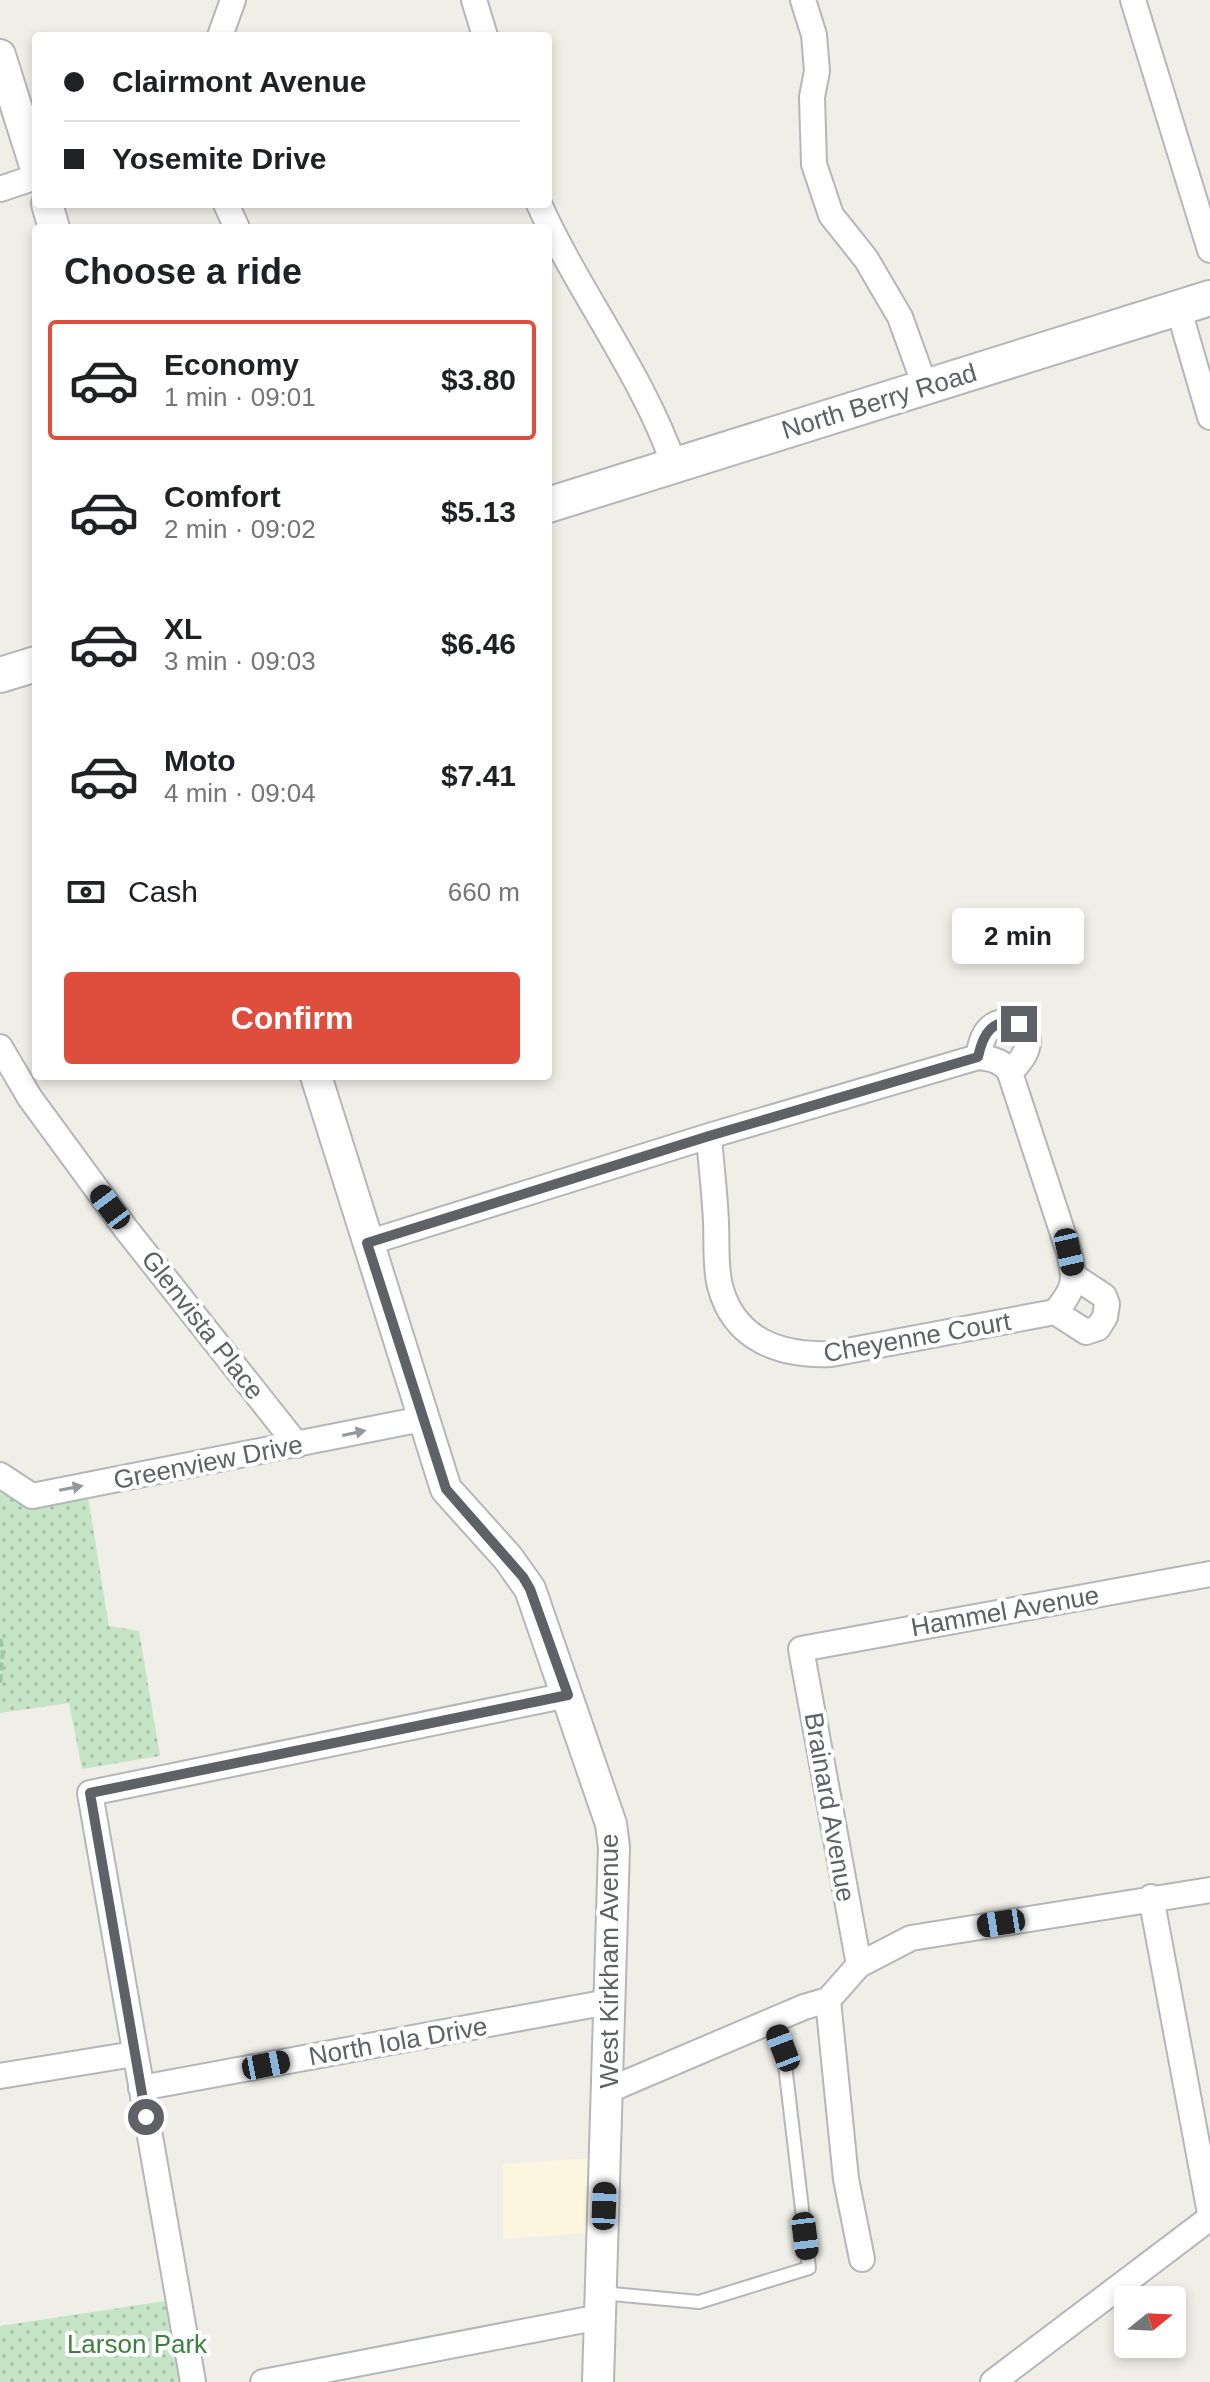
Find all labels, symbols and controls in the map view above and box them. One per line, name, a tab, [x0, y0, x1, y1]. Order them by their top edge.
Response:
text: Clairmont Avenue	[112, 65, 367, 98]
text: Yosemite Drive	[112, 142, 327, 175]
text: Choose a ride	[64, 251, 302, 292]
icon: car	[68, 344, 140, 416]
text: Economy	[164, 348, 299, 381]
street label: North Berry Road	[778, 357, 980, 445]
text: $3.80	[441, 363, 516, 396]
text: 1 min · 09:01	[164, 382, 316, 412]
icon: car	[68, 476, 140, 548]
text: Comfort	[164, 480, 281, 513]
text: $5.13	[441, 495, 516, 528]
text: 2 min · 09:02	[164, 514, 316, 544]
icon: car	[68, 608, 140, 680]
text: XL	[164, 612, 202, 645]
text: $6.46	[441, 627, 516, 660]
text: 3 min · 09:03	[164, 646, 316, 676]
icon: car	[68, 740, 140, 812]
text: Moto	[164, 744, 236, 777]
text: $7.41	[441, 759, 516, 792]
text: 4 min · 09:04	[164, 778, 316, 808]
icon: cash	[64, 870, 108, 914]
text: Cash	[128, 875, 198, 908]
text: 660 m	[448, 877, 520, 907]
callout: 2 min	[953, 908, 1085, 964]
text: 2 min	[984, 921, 1052, 951]
button: Confirm	[64, 972, 520, 1064]
route end	[1001, 1006, 1037, 1042]
car	[86, 1181, 134, 1233]
car	[1052, 1226, 1086, 1278]
street label: Glenvista Place	[136, 1245, 270, 1405]
street label: Cheyenne Court	[821, 1306, 1014, 1368]
one-way arrow	[341, 1426, 366, 1439]
street label: Greenview Drive	[111, 1429, 305, 1495]
one-way arrow	[59, 1482, 84, 1494]
street label: Hammel Avenue	[909, 1580, 1101, 1642]
street label: Brainard Avenue	[799, 1710, 861, 1904]
street label: West Kirkham Avenue	[594, 1834, 624, 2088]
car	[975, 1907, 1027, 1939]
street label: North Iola Drive	[306, 2011, 490, 2071]
car	[763, 2021, 803, 2075]
car	[240, 2049, 292, 2081]
route start	[128, 2099, 164, 2135]
car	[591, 2182, 617, 2230]
car	[790, 2211, 820, 2261]
north arrow	[1114, 2286, 1186, 2358]
map controls	[1114, 2286, 1186, 2358]
park label: Larson Park	[67, 2329, 208, 2359]

